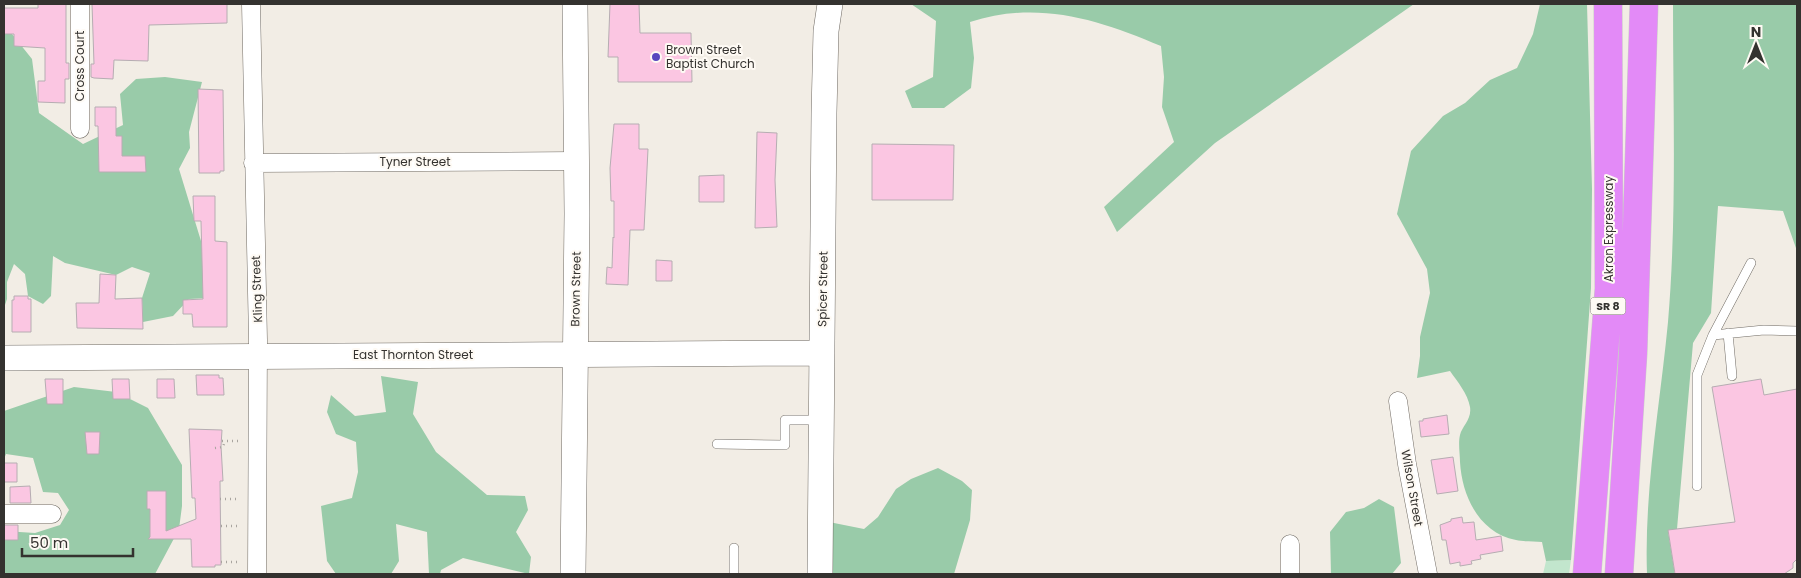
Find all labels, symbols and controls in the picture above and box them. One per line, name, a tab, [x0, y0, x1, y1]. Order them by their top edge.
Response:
north arrow	[1731, 20, 1781, 70]
text: N	[1751, 22, 1761, 42]
street label: Cross Court	[71, 31, 88, 101]
place label: Brown Street Baptist Church	[666, 41, 755, 72]
marker: Brown Street Baptist Church	[650, 51, 662, 63]
street label: Tyner Street	[379, 153, 451, 170]
street label: Akron Expressway	[1600, 176, 1617, 282]
street label: Brown Street	[566, 251, 585, 327]
street label: Spicer Street	[813, 251, 832, 327]
street label: Kling Street	[247, 255, 266, 323]
road number: SR 8	[1590, 298, 1626, 314]
street label: East Thornton Street	[353, 346, 473, 363]
street label: Wilson Street	[1397, 448, 1428, 528]
scale bar	[22, 526, 134, 558]
text: 50 m	[30, 532, 68, 553]

